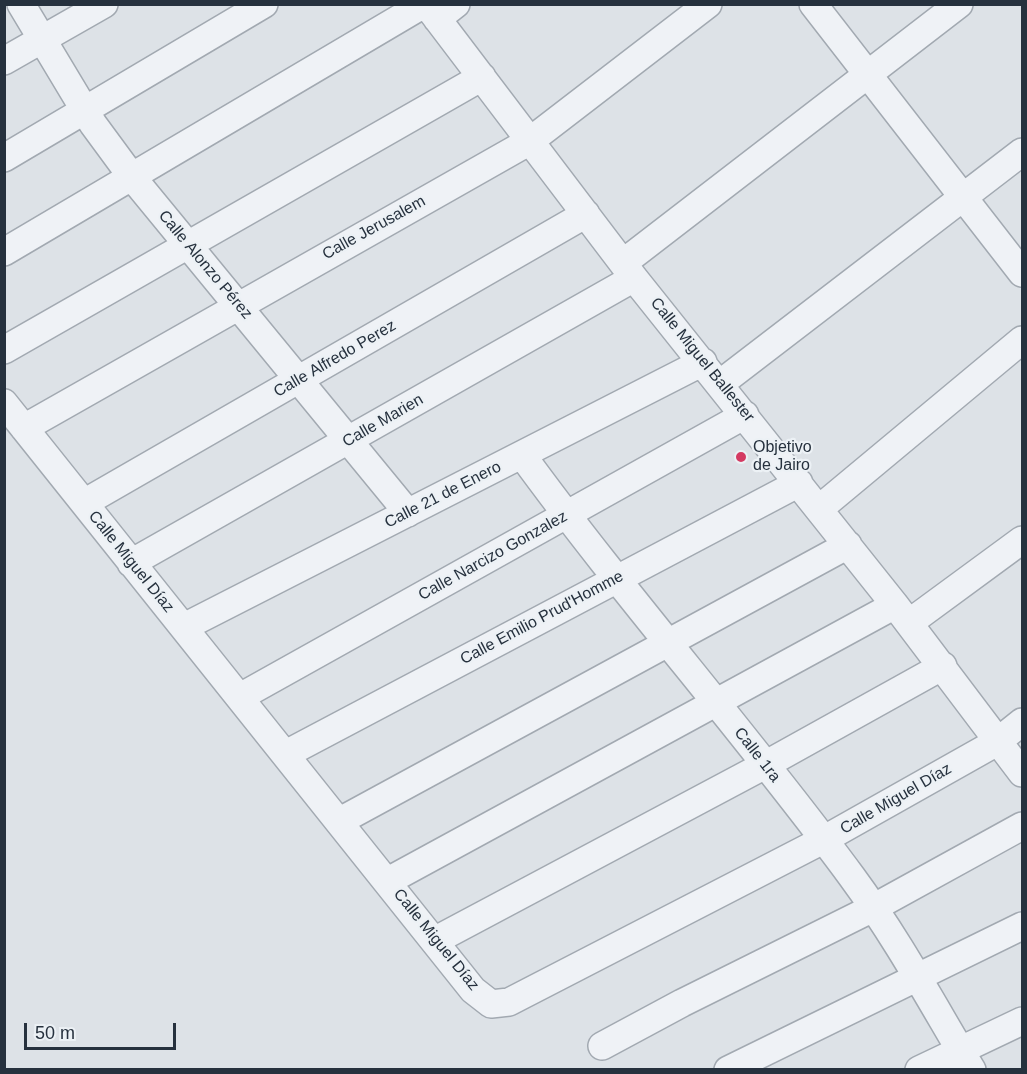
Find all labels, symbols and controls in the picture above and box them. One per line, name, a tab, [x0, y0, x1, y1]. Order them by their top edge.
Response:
street label: Calle Jerusalem	[319, 192, 429, 264]
street label: Calle Alonzo Pérez	[154, 207, 256, 323]
street label: Calle Miguel Ballester	[646, 294, 758, 426]
street label: Calle Alfredo Perez	[271, 316, 399, 402]
street label: Calle Marien	[339, 390, 427, 452]
place label: Objetivo de Jairo	[753, 438, 812, 476]
marker: Objetivo de Jairo	[734, 450, 748, 464]
street label: Calle 21 de Enero	[382, 457, 504, 533]
street label: Calle Miguel Díaz	[84, 507, 178, 617]
street label: Calle Narcizo Gonzalez	[415, 507, 571, 605]
street label: Calle Emilio Prud'Homme	[457, 567, 627, 669]
street label: Calle 1ra	[730, 724, 784, 786]
street label: Calle Miguel Díaz	[837, 759, 955, 839]
street label: Calle Miguel Díaz	[389, 885, 483, 995]
scale bar	[27, 1011, 178, 1049]
text: 50 m	[35, 1023, 75, 1043]

